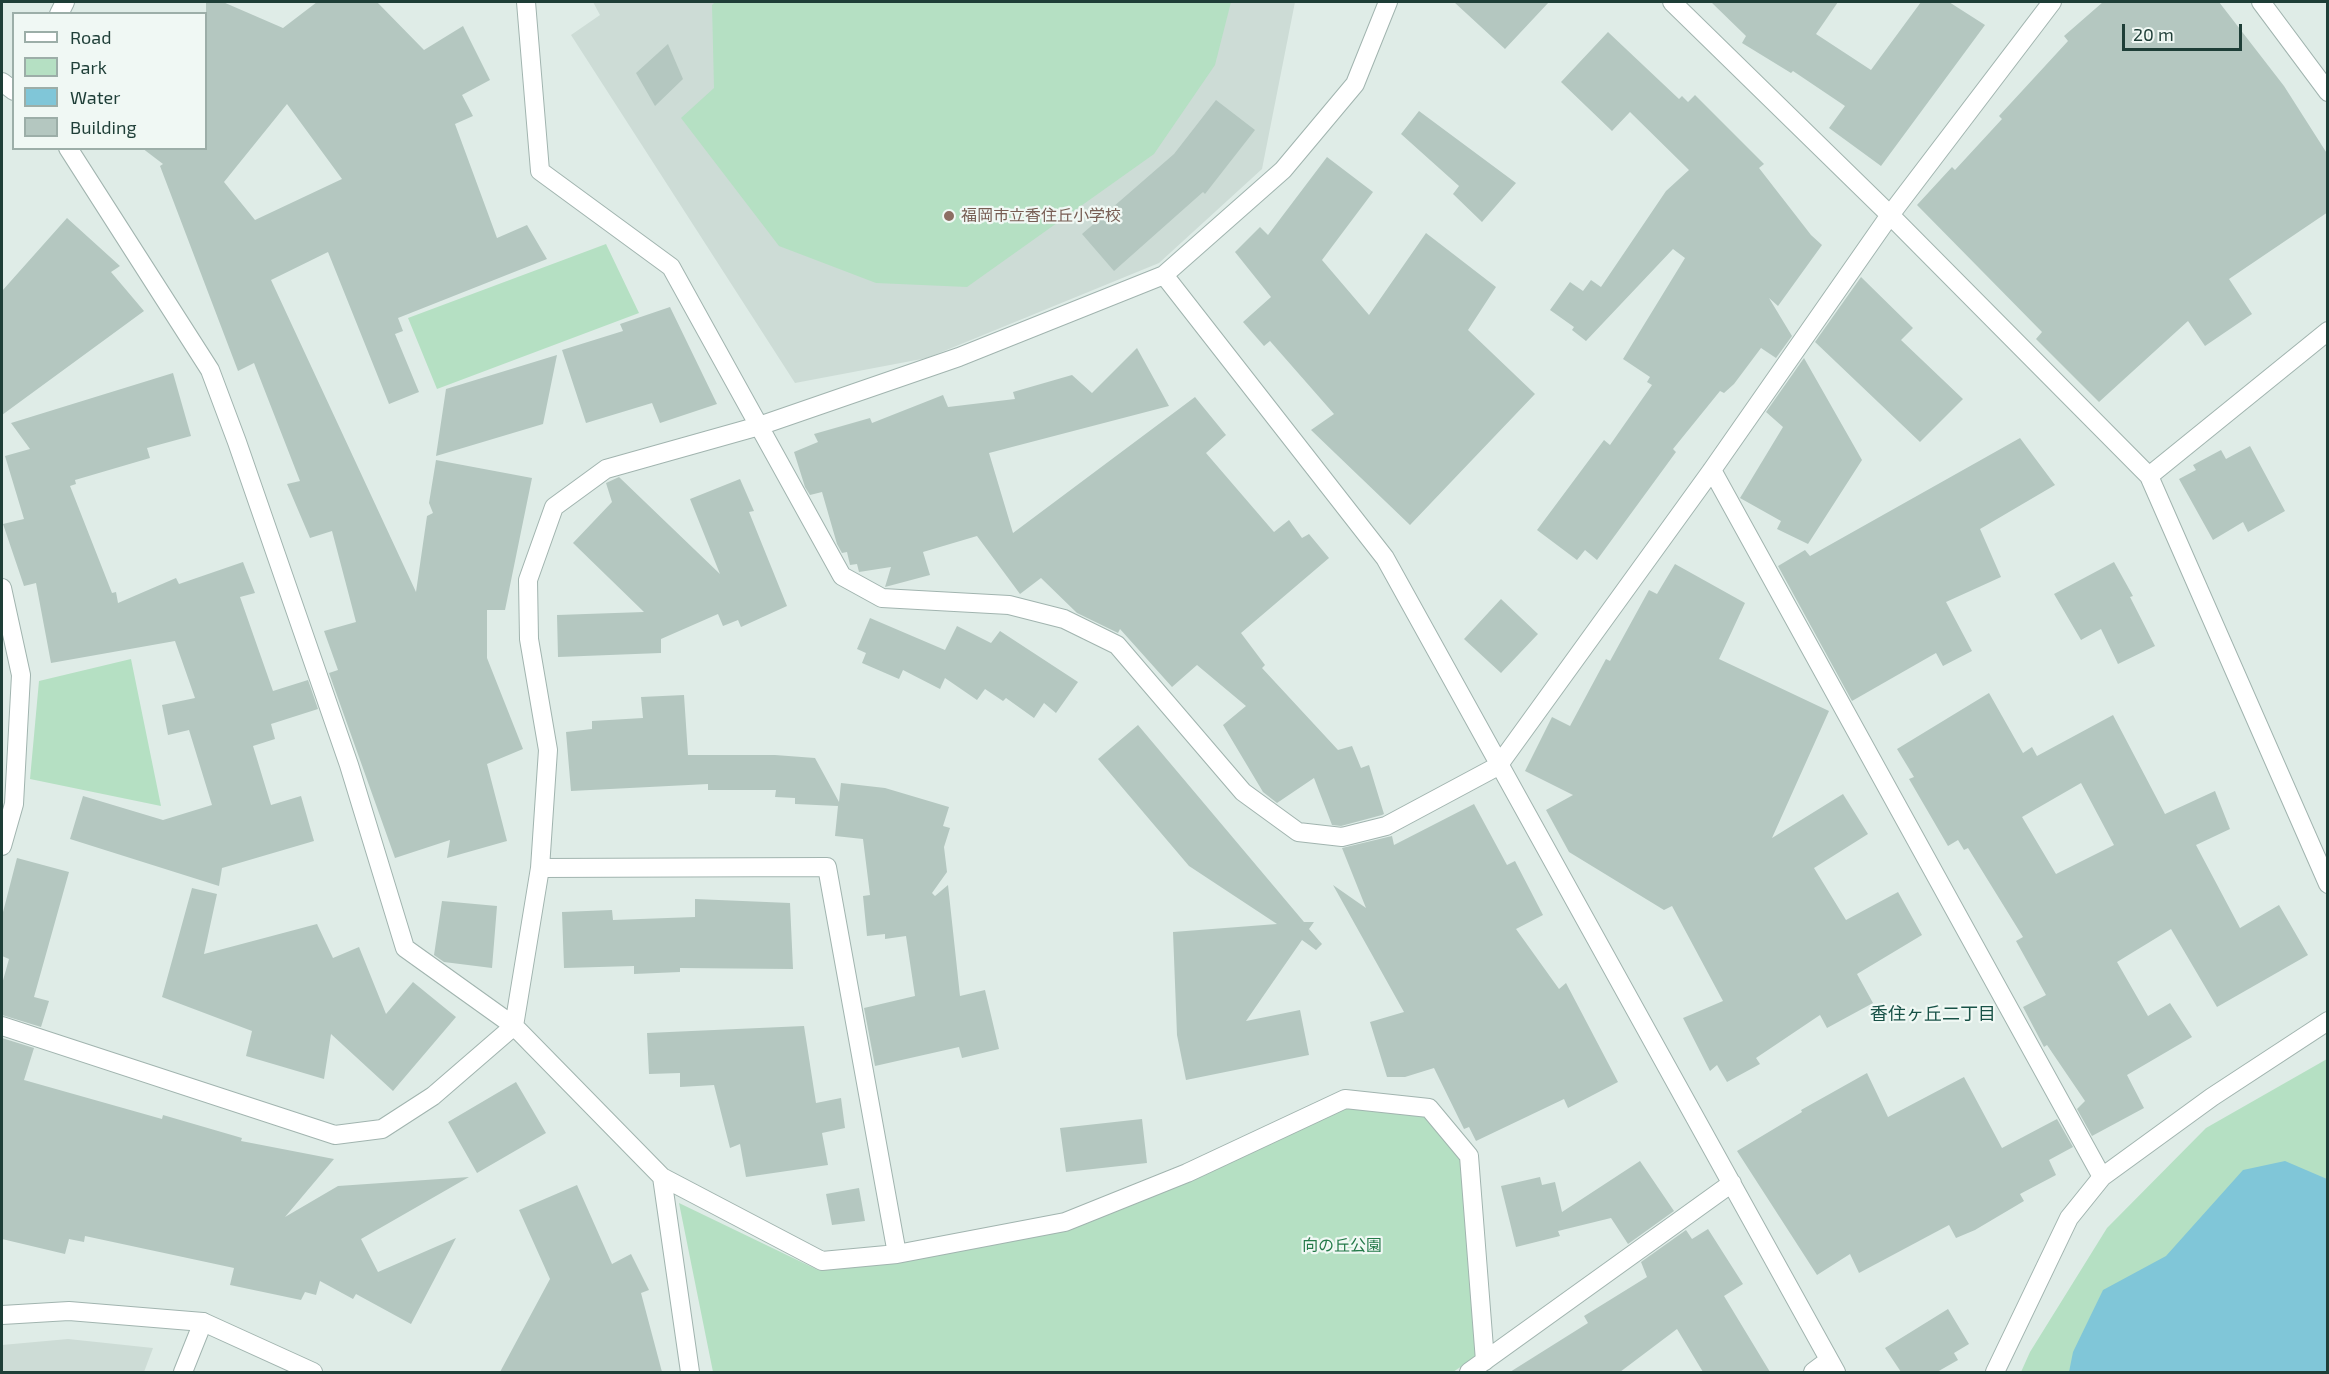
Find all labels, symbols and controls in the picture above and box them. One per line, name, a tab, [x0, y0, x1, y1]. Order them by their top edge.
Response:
legend	[12, 12, 207, 150]
scale bar	[2125, 12, 2245, 50]
text: 20 m	[2133, 23, 2174, 45]
text: Road	[70, 26, 111, 48]
text: Park	[70, 56, 107, 78]
text: Water	[70, 86, 120, 108]
text: Building	[70, 116, 137, 138]
place label: 福岡市立香住丘小学校	[961, 206, 1121, 226]
marker: 福岡市立香住丘小学校	[942, 209, 956, 223]
district label: 香住ヶ丘二丁目	[1870, 1003, 1996, 1025]
park label: 向の丘公園	[1302, 1236, 1382, 1256]

